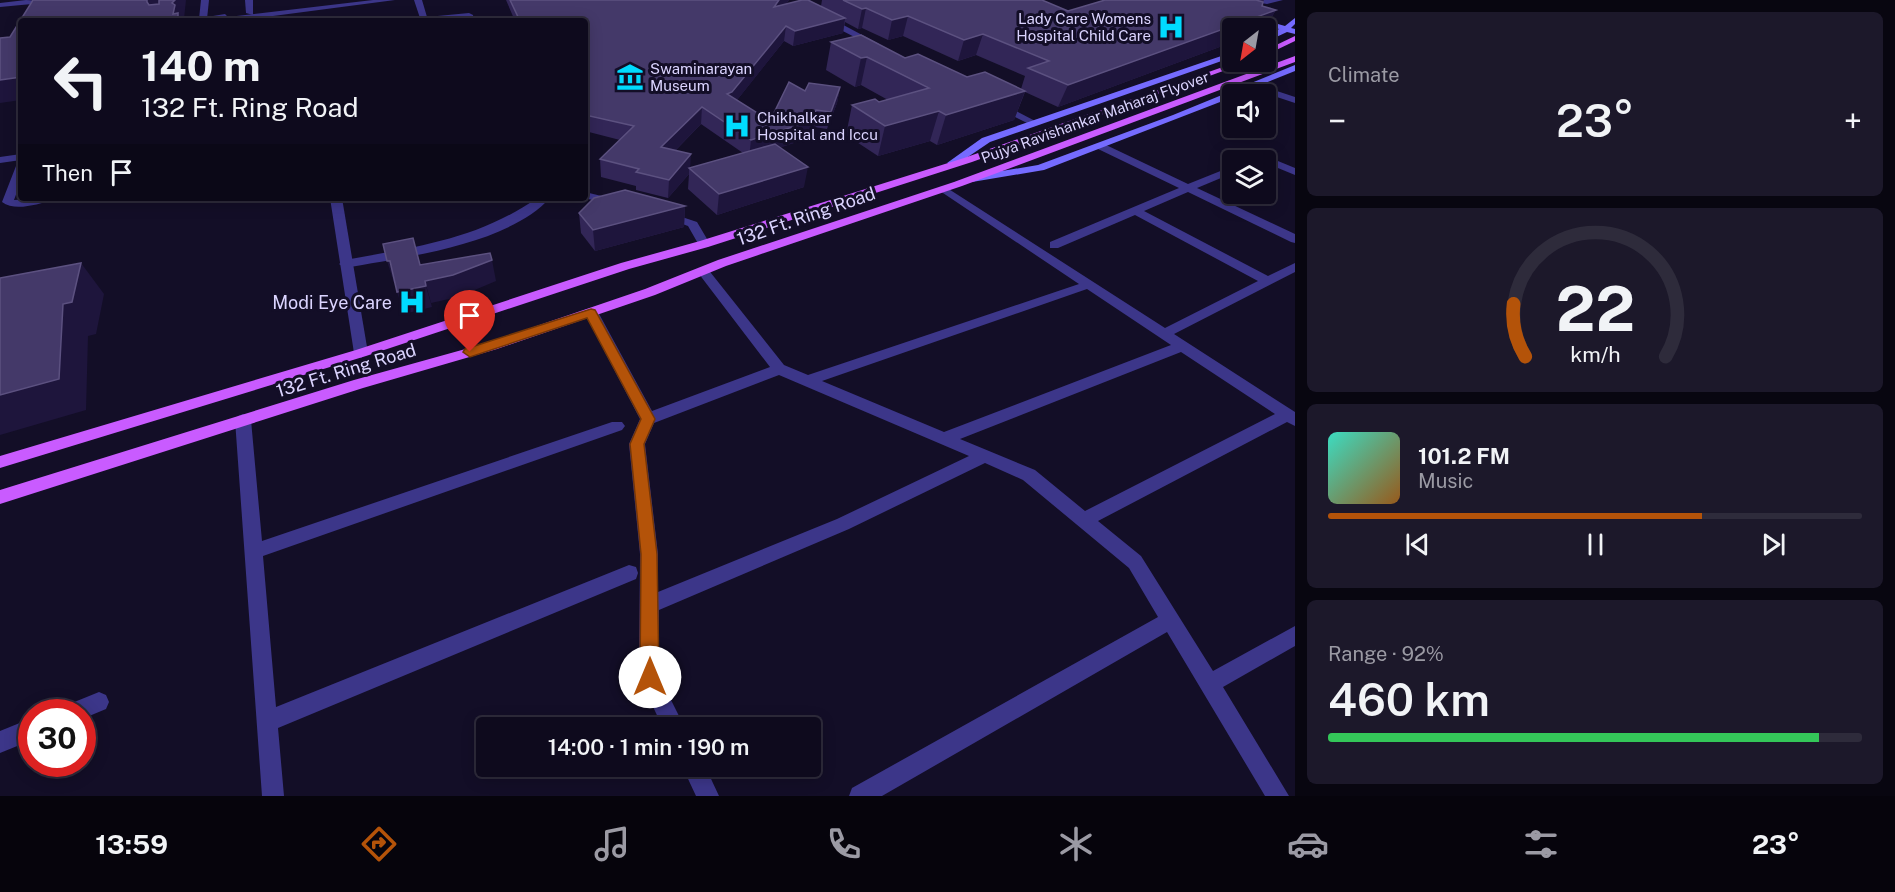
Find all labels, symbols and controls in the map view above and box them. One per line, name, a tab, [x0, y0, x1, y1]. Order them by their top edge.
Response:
place label: Lady Care Womens Hospital Child Care	[1016, 10, 1151, 44]
hospital icon: Lady Care Womens Hospital Child Care	[1156, 12, 1186, 42]
north arrow	[1222, 18, 1276, 72]
map controls	[1222, 18, 1276, 204]
text: 140 m	[141, 41, 261, 90]
icon: left	[42, 42, 120, 120]
place label: Swaminarayan Museum	[650, 60, 752, 94]
museum icon: Swaminarayan Museum	[615, 62, 645, 92]
text: Climate	[1328, 63, 1400, 87]
street label: Pujya Ravishankar Maharaj Flyover	[979, 68, 1211, 166]
button: sound	[1222, 84, 1276, 138]
text: 132 Ft. Ring Road	[141, 91, 359, 123]
text: 23°	[1556, 94, 1634, 147]
text: −	[1328, 102, 1346, 140]
text: +	[1844, 102, 1862, 140]
place label: Chikhalkar Hospital and Iccu	[757, 109, 878, 143]
hospital icon: Chikhalkar Hospital and Iccu	[722, 111, 752, 141]
button: layers	[1222, 150, 1276, 204]
icon: arrive	[105, 156, 138, 189]
text: Then	[42, 160, 93, 186]
street label: 132 Ft. Ring Road	[734, 182, 878, 250]
text: 22	[1555, 272, 1635, 345]
hospital icon: Modi Eye Care	[397, 287, 427, 317]
pin	[444, 290, 495, 352]
place label: Modi Eye Care	[272, 292, 392, 313]
icon: arrive	[453, 299, 486, 332]
street label: 132 Ft. Ring Road	[274, 339, 418, 401]
text: km/h	[1570, 342, 1620, 367]
text: 101.2 FM	[1418, 443, 1510, 469]
text: Music	[1418, 469, 1473, 493]
icon: previous	[1401, 528, 1434, 561]
icon: pause	[1579, 528, 1612, 561]
icon: next	[1757, 528, 1790, 561]
text: Range · 92%	[1328, 642, 1444, 666]
position arrow	[618, 645, 682, 709]
text: 460 km	[1328, 673, 1490, 726]
speed limit sign: 30	[18, 699, 96, 777]
text: 14:00 · 1 min · 190 m	[548, 734, 749, 760]
icon: directions	[358, 823, 400, 865]
icon: music	[591, 823, 633, 865]
icon: phone	[823, 823, 865, 865]
icon: climate	[1055, 823, 1097, 865]
icon: car	[1287, 823, 1329, 865]
icon: filters	[1520, 823, 1562, 865]
text: 13:59	[95, 828, 168, 860]
text: 23°	[1752, 828, 1800, 860]

